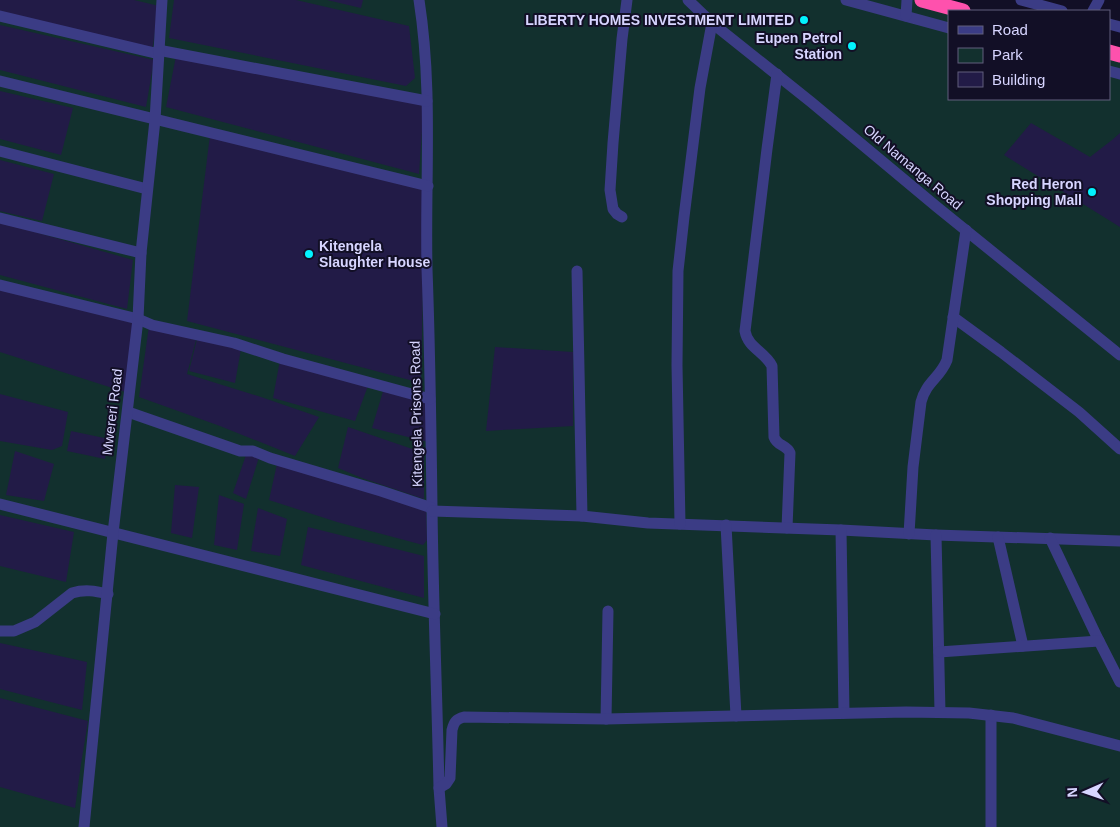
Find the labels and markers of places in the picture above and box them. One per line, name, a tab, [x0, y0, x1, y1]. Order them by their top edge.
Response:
place label: LIBERTY HOMES INVESTMENT LIMITED	[525, 12, 794, 28]
marker: LIBERTY HOMES INVESTMENT LIMITED	[798, 14, 810, 26]
place label: Eupen Petrol Station	[756, 30, 842, 62]
marker: Eupen Petrol Station	[846, 40, 858, 52]
place label: Red Heron Shopping Mall	[986, 176, 1082, 208]
marker: Red Heron Shopping Mall	[1086, 186, 1098, 198]
place label: Kitengela Slaughter House	[319, 238, 430, 270]
marker: Kitengela Slaughter House	[303, 248, 315, 260]

